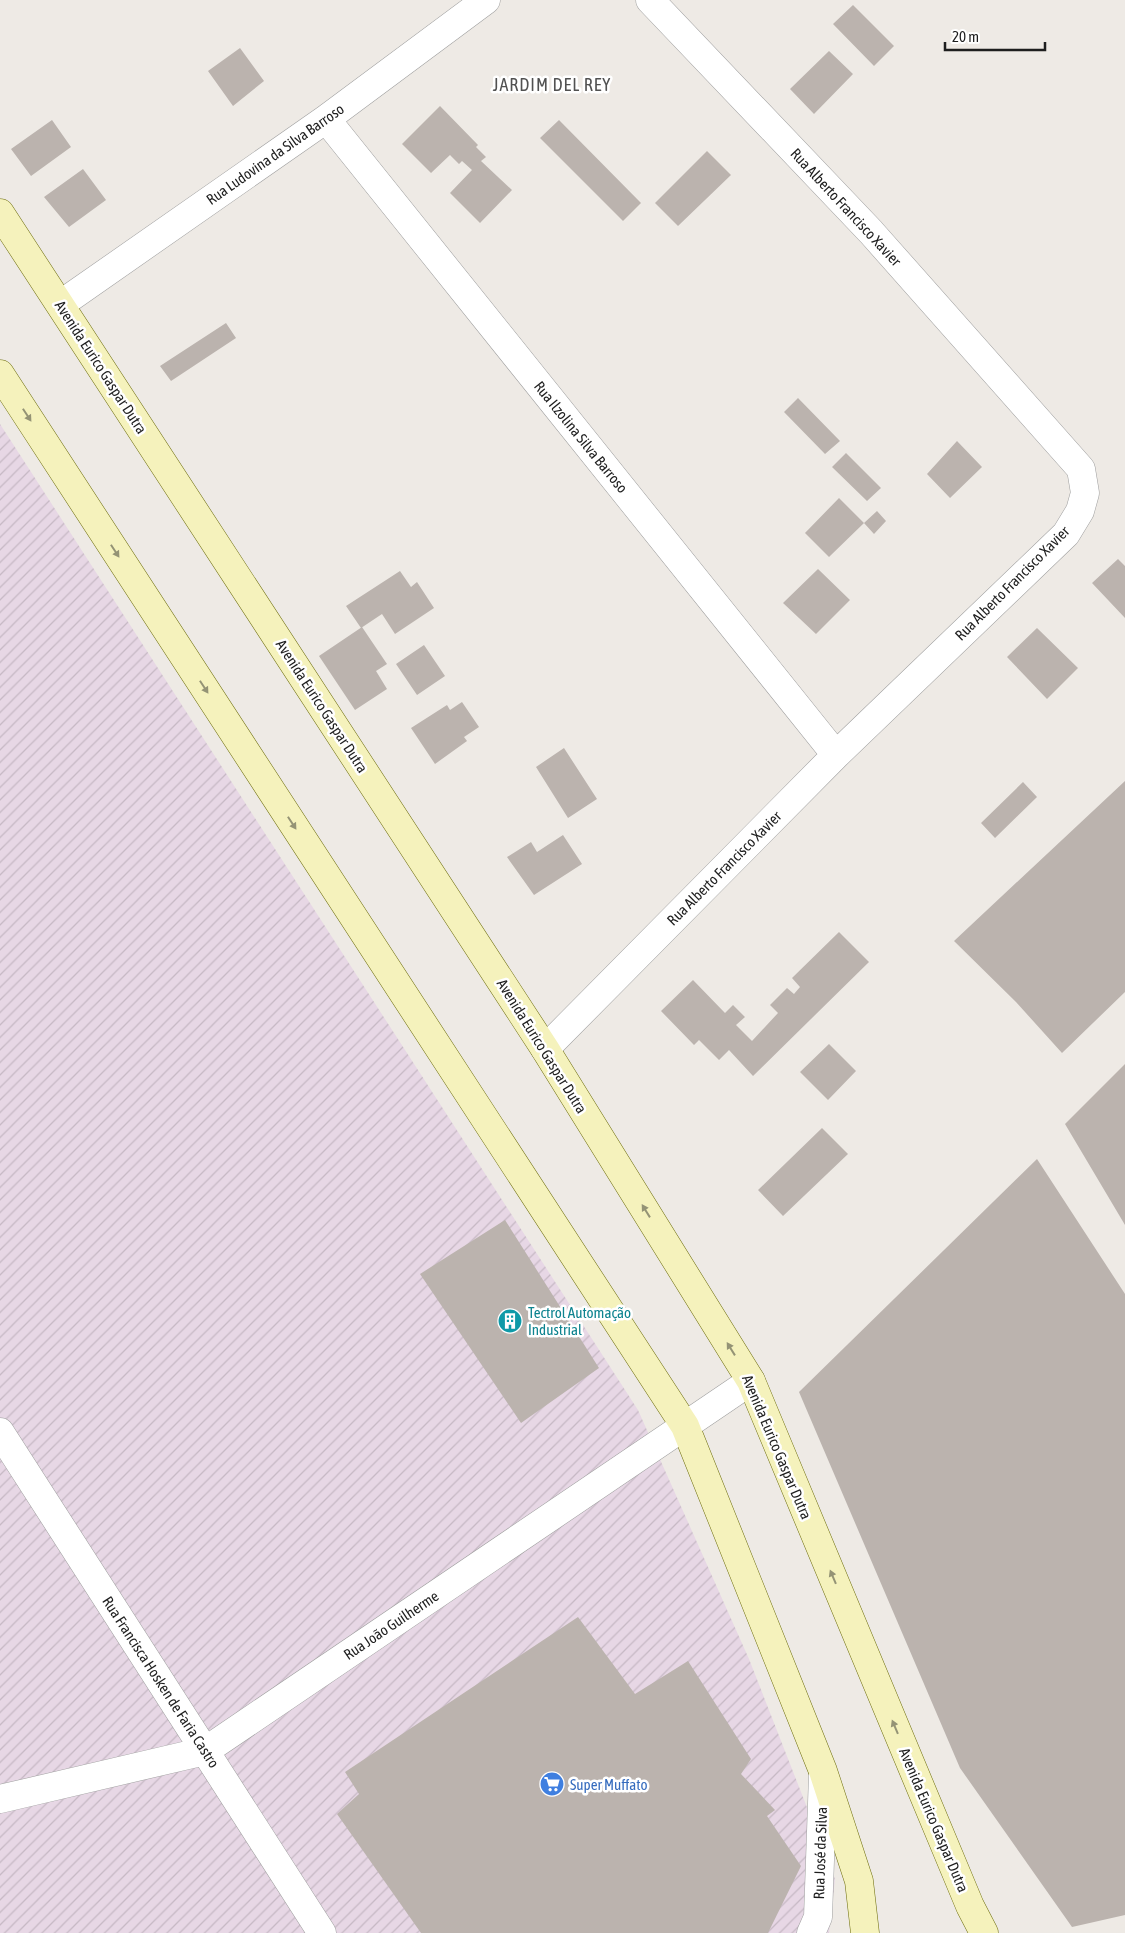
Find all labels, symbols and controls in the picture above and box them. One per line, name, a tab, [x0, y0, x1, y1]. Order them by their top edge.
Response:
scale bar	[945, 20, 1045, 52]
text: 20 m	[952, 28, 979, 45]
district label: JARDIM DEL REY	[493, 74, 611, 95]
street label: Rua Ludovina da Silva Barroso	[203, 100, 347, 208]
street label: Rua Alberto Francisco Xavier	[787, 145, 905, 270]
street label: Avenida Eurico Gaspar Dutra	[52, 297, 150, 437]
street label: Rua Ilzolina Silva Barroso	[531, 378, 631, 496]
one-way arrow	[22, 408, 31, 421]
street label: Rua Alberto Francisco Xavier	[951, 522, 1073, 644]
one-way arrow	[110, 544, 120, 558]
street label: Avenida Eurico Gaspar Dutra	[273, 636, 371, 776]
one-way arrow	[199, 680, 209, 694]
street label: Rua Alberto Francisco Xavier	[663, 807, 785, 929]
one-way arrow	[288, 817, 297, 830]
street label: Avenida Eurico Gaspar Dutra	[494, 976, 590, 1116]
one-way arrow	[641, 1205, 650, 1218]
place label: Tectrol Automação Industrial	[528, 1304, 631, 1338]
building icon: Tectrol Automação Industrial	[497, 1308, 523, 1334]
one-way arrow	[727, 1343, 736, 1356]
street label: Avenida Eurico Gaspar Dutra	[739, 1372, 815, 1522]
one-way arrow	[828, 1570, 836, 1585]
street label: Rua João Guilherme	[340, 1587, 442, 1663]
street label: Rua Francisca Hosken de Faria Castro	[99, 1593, 223, 1771]
one-way arrow	[891, 1720, 899, 1735]
street label: Avenida Eurico Gaspar Dutra	[896, 1745, 972, 1895]
supermarket icon: Super Muffato	[539, 1771, 565, 1797]
place label: Super Muffato	[570, 1776, 648, 1793]
street label: Rua José da Silva	[810, 1806, 830, 1900]

